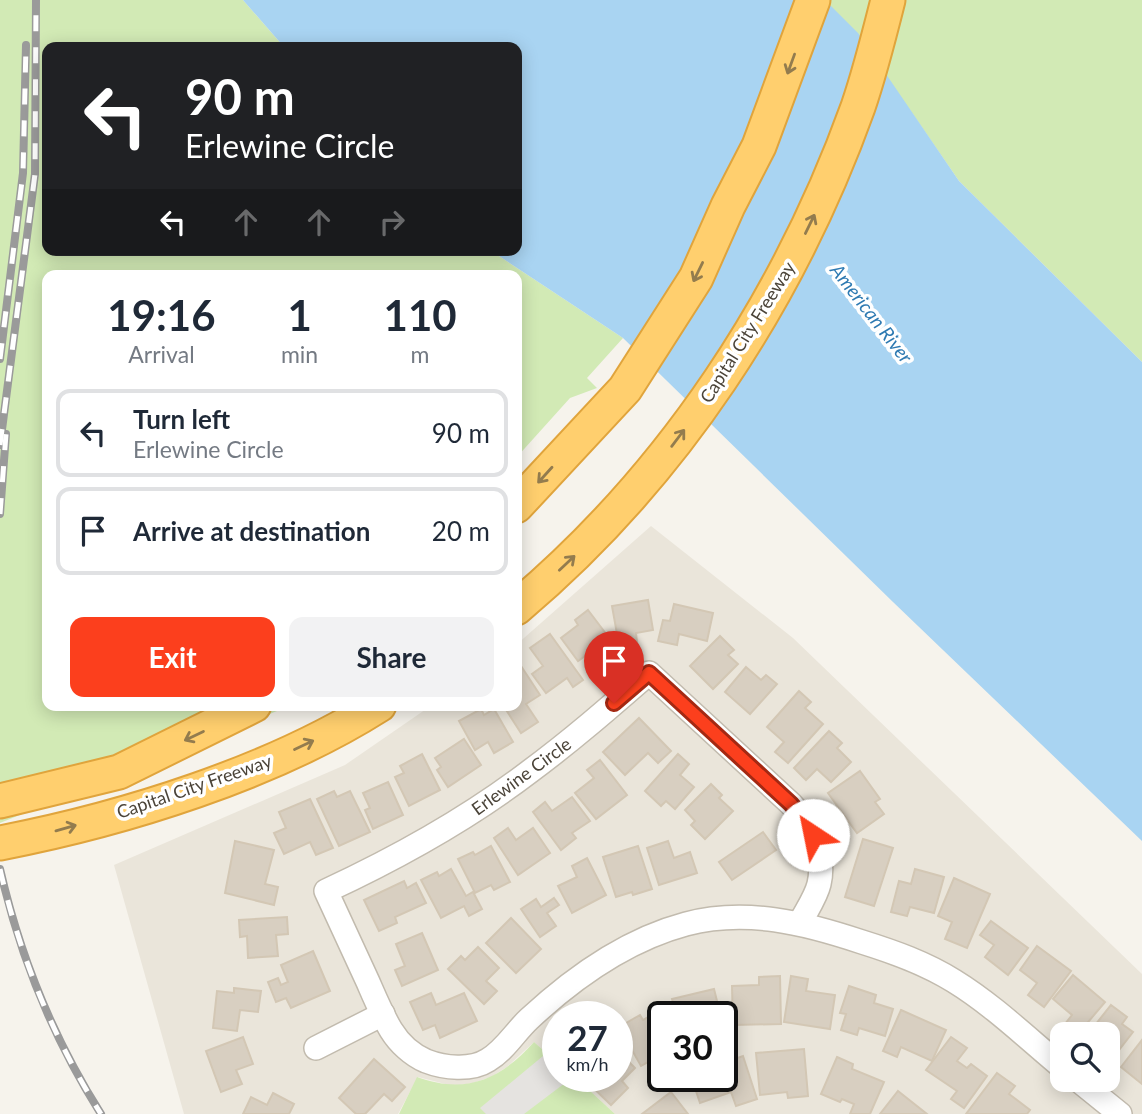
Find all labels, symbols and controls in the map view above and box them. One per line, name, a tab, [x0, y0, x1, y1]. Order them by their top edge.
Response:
one-way arrow	[783, 53, 796, 75]
text: 90 m	[185, 67, 295, 125]
icon: left	[70, 70, 161, 161]
text: Erlewine Circle	[185, 126, 395, 165]
icon: left	[154, 203, 192, 241]
icon: ahead	[227, 203, 265, 241]
icon: ahead	[300, 203, 338, 241]
icon: right	[373, 203, 411, 241]
one-way arrow	[804, 214, 817, 235]
street label: Capital City Freeway	[695, 257, 800, 407]
water label: American River	[826, 258, 918, 368]
one-way arrow	[690, 261, 704, 282]
text: 19:16	[107, 290, 216, 340]
text: 1	[287, 290, 312, 340]
text: 110	[384, 290, 457, 340]
text: Arrival	[128, 340, 195, 368]
text: min	[281, 340, 318, 368]
text: m	[411, 340, 430, 368]
text: Turn left	[133, 403, 230, 435]
icon: left	[74, 414, 112, 452]
text: 90 m	[432, 417, 490, 449]
one-way arrow	[671, 429, 686, 448]
text: Erlewine Circle	[133, 435, 284, 463]
one-way arrow	[537, 466, 553, 484]
icon: arrive	[74, 512, 112, 550]
text: Arrive at destination	[133, 515, 370, 547]
text: 20 m	[432, 515, 490, 547]
one-way arrow	[559, 554, 576, 571]
button: Exit	[70, 617, 275, 697]
button: Share	[289, 617, 494, 697]
pin	[584, 631, 644, 703]
icon: arrive	[595, 642, 633, 680]
one-way arrow	[183, 731, 204, 744]
street label: Erlewine Circle	[467, 732, 575, 820]
one-way arrow	[293, 737, 314, 751]
street label: Capital City Freeway	[114, 749, 275, 823]
position arrow	[776, 798, 850, 872]
one-way arrow	[55, 821, 77, 834]
speed limit sign: 30	[647, 1001, 738, 1092]
text: 27	[567, 1016, 608, 1058]
map controls	[1050, 1022, 1120, 1092]
button: search	[1050, 1022, 1120, 1092]
text: km/h	[566, 1053, 609, 1075]

